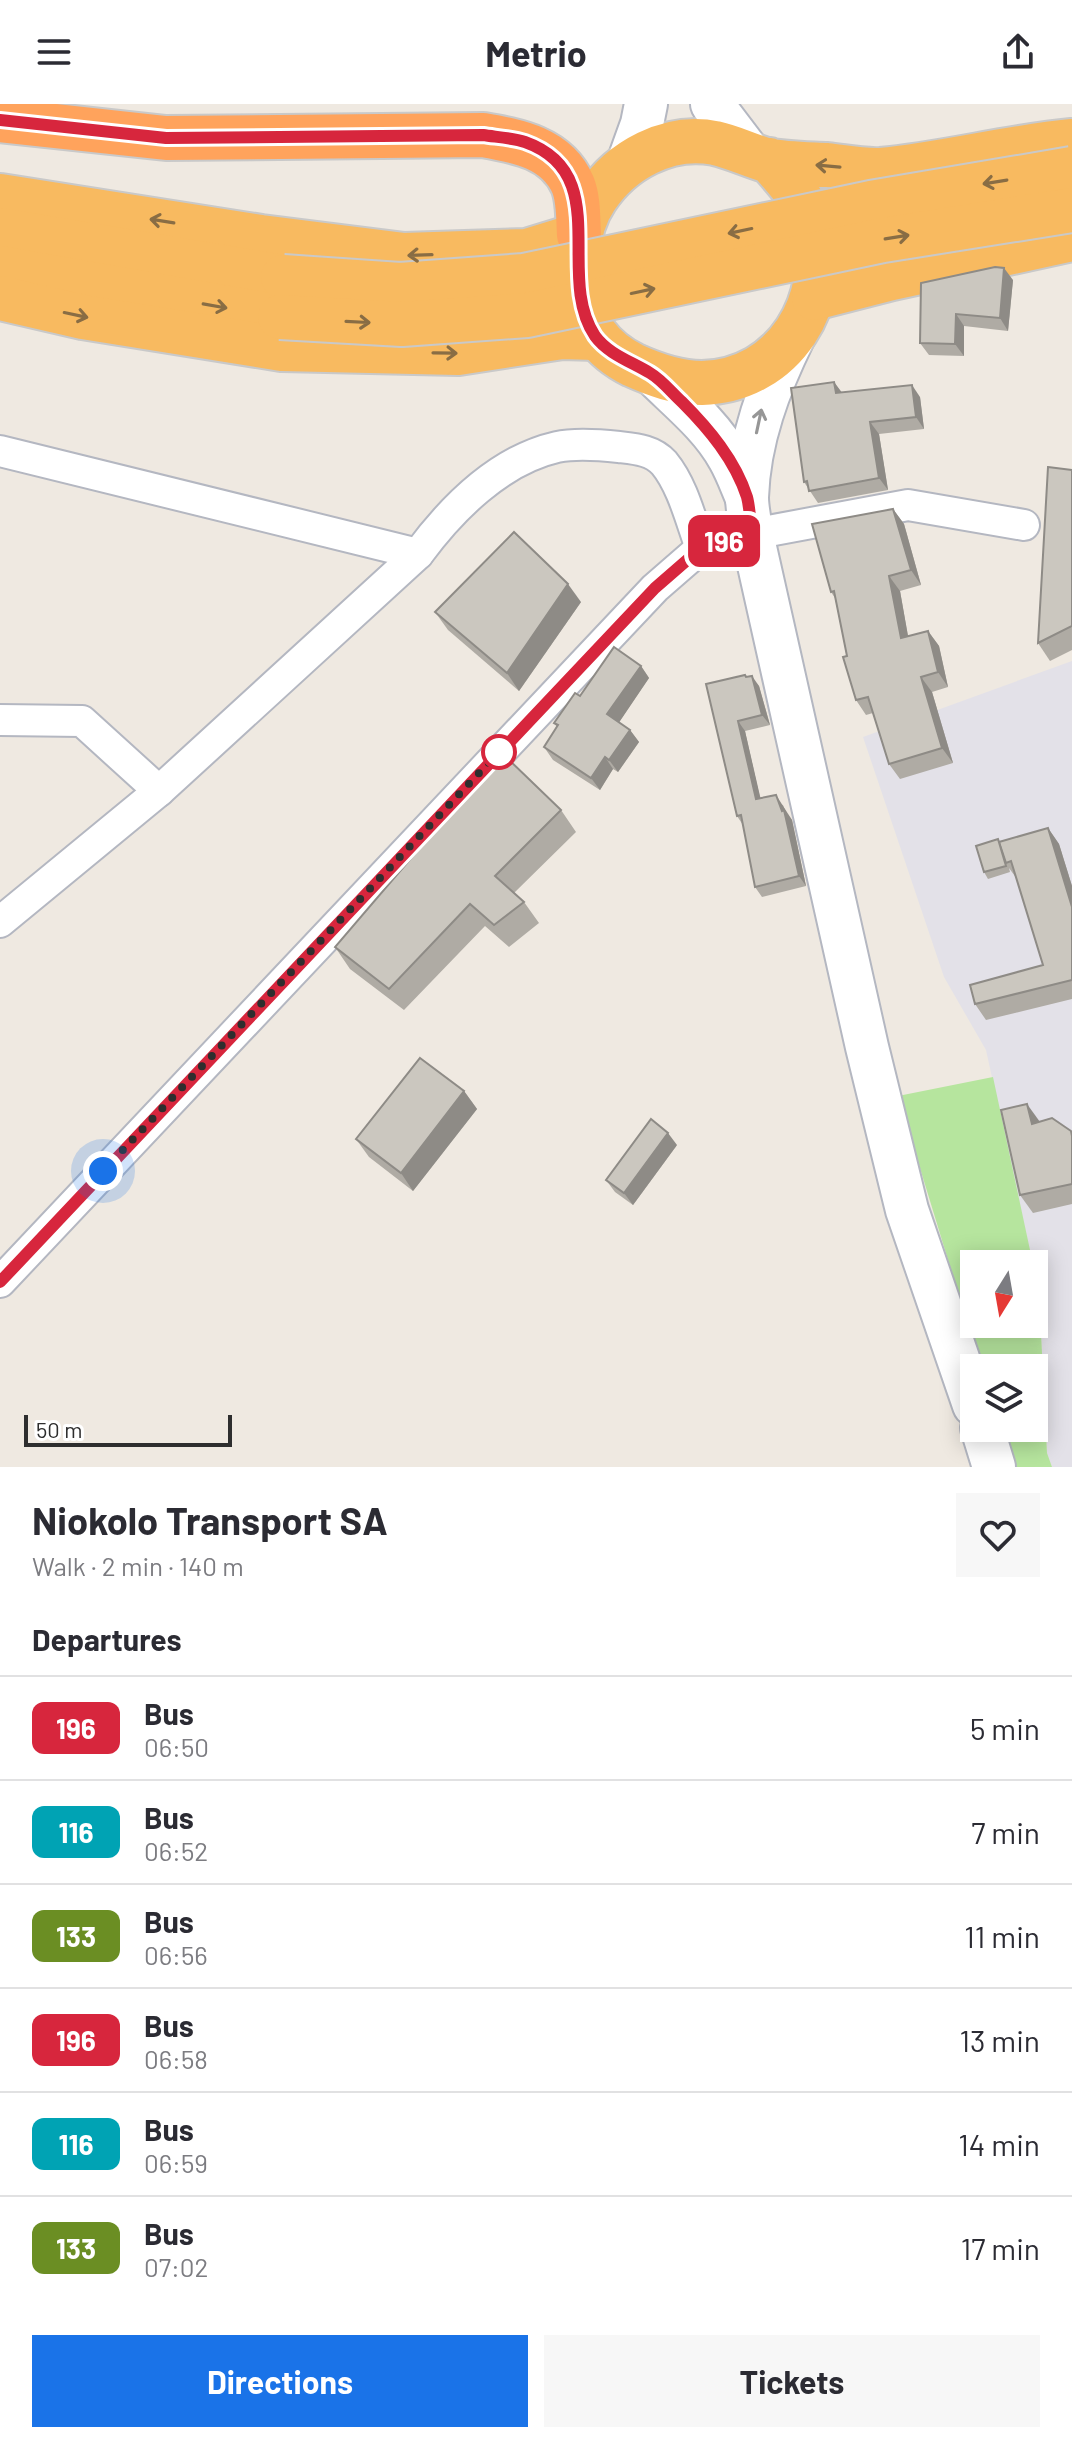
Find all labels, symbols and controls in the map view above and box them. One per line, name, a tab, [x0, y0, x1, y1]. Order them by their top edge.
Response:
icon: menu	[32, 30, 76, 74]
icon: share	[996, 30, 1040, 74]
text: Metrio	[485, 31, 587, 74]
one-way arrow	[815, 158, 842, 173]
one-way arrow	[983, 175, 1008, 190]
one-way arrow	[150, 213, 175, 228]
one-way arrow	[727, 224, 753, 239]
one-way arrow	[884, 229, 910, 244]
one-way arrow	[407, 247, 434, 262]
one-way arrow	[630, 283, 655, 298]
one-way arrow	[202, 299, 227, 314]
one-way arrow	[63, 308, 88, 323]
one-way arrow	[344, 314, 371, 329]
one-way arrow	[431, 345, 458, 361]
one-way arrow	[752, 408, 767, 434]
line badge: 196	[678, 515, 770, 567]
text: 196	[704, 524, 744, 558]
unlabelled marker	[482, 735, 516, 769]
your location	[83, 1151, 123, 1191]
north arrow	[960, 1250, 1048, 1338]
map controls	[960, 1250, 1048, 1442]
button: layers	[960, 1354, 1048, 1442]
scale bar	[24, 1411, 232, 1447]
text: 50 m	[36, 1416, 82, 1442]
button: heart	[956, 1493, 1040, 1577]
text: Niokolo Transport SA	[32, 1497, 388, 1543]
text: Walk · 2 min · 140 m	[32, 1550, 244, 1581]
text: Departures	[32, 1621, 182, 1657]
text: Bus	[144, 1695, 194, 1731]
text: 5 min	[970, 1710, 1040, 1746]
text: 196	[56, 1711, 96, 1745]
text: 06:50	[144, 1731, 209, 1762]
text: Bus	[144, 1799, 194, 1835]
text: 7 min	[971, 1814, 1040, 1850]
text: 116	[58, 1815, 94, 1849]
text: 06:52	[144, 1835, 208, 1866]
text: Bus	[144, 1903, 194, 1939]
text: 11 min	[964, 1918, 1040, 1954]
text: 133	[56, 1919, 96, 1953]
text: 06:56	[144, 1939, 208, 1970]
text: Bus	[144, 2007, 194, 2043]
text: 13 min	[959, 2022, 1040, 2058]
text: 196	[56, 2023, 96, 2057]
text: 06:58	[144, 2043, 208, 2074]
text: Bus	[144, 2111, 194, 2147]
text: 14 min	[958, 2126, 1040, 2162]
text: 116	[58, 2127, 94, 2161]
text: 06:59	[144, 2147, 208, 2178]
text: Bus	[144, 2215, 194, 2251]
text: 17 min	[961, 2230, 1040, 2266]
text: 133	[56, 2231, 96, 2265]
text: 07:02	[144, 2251, 208, 2282]
button: Directions	[32, 2335, 528, 2427]
button: Tickets	[544, 2335, 1040, 2427]

